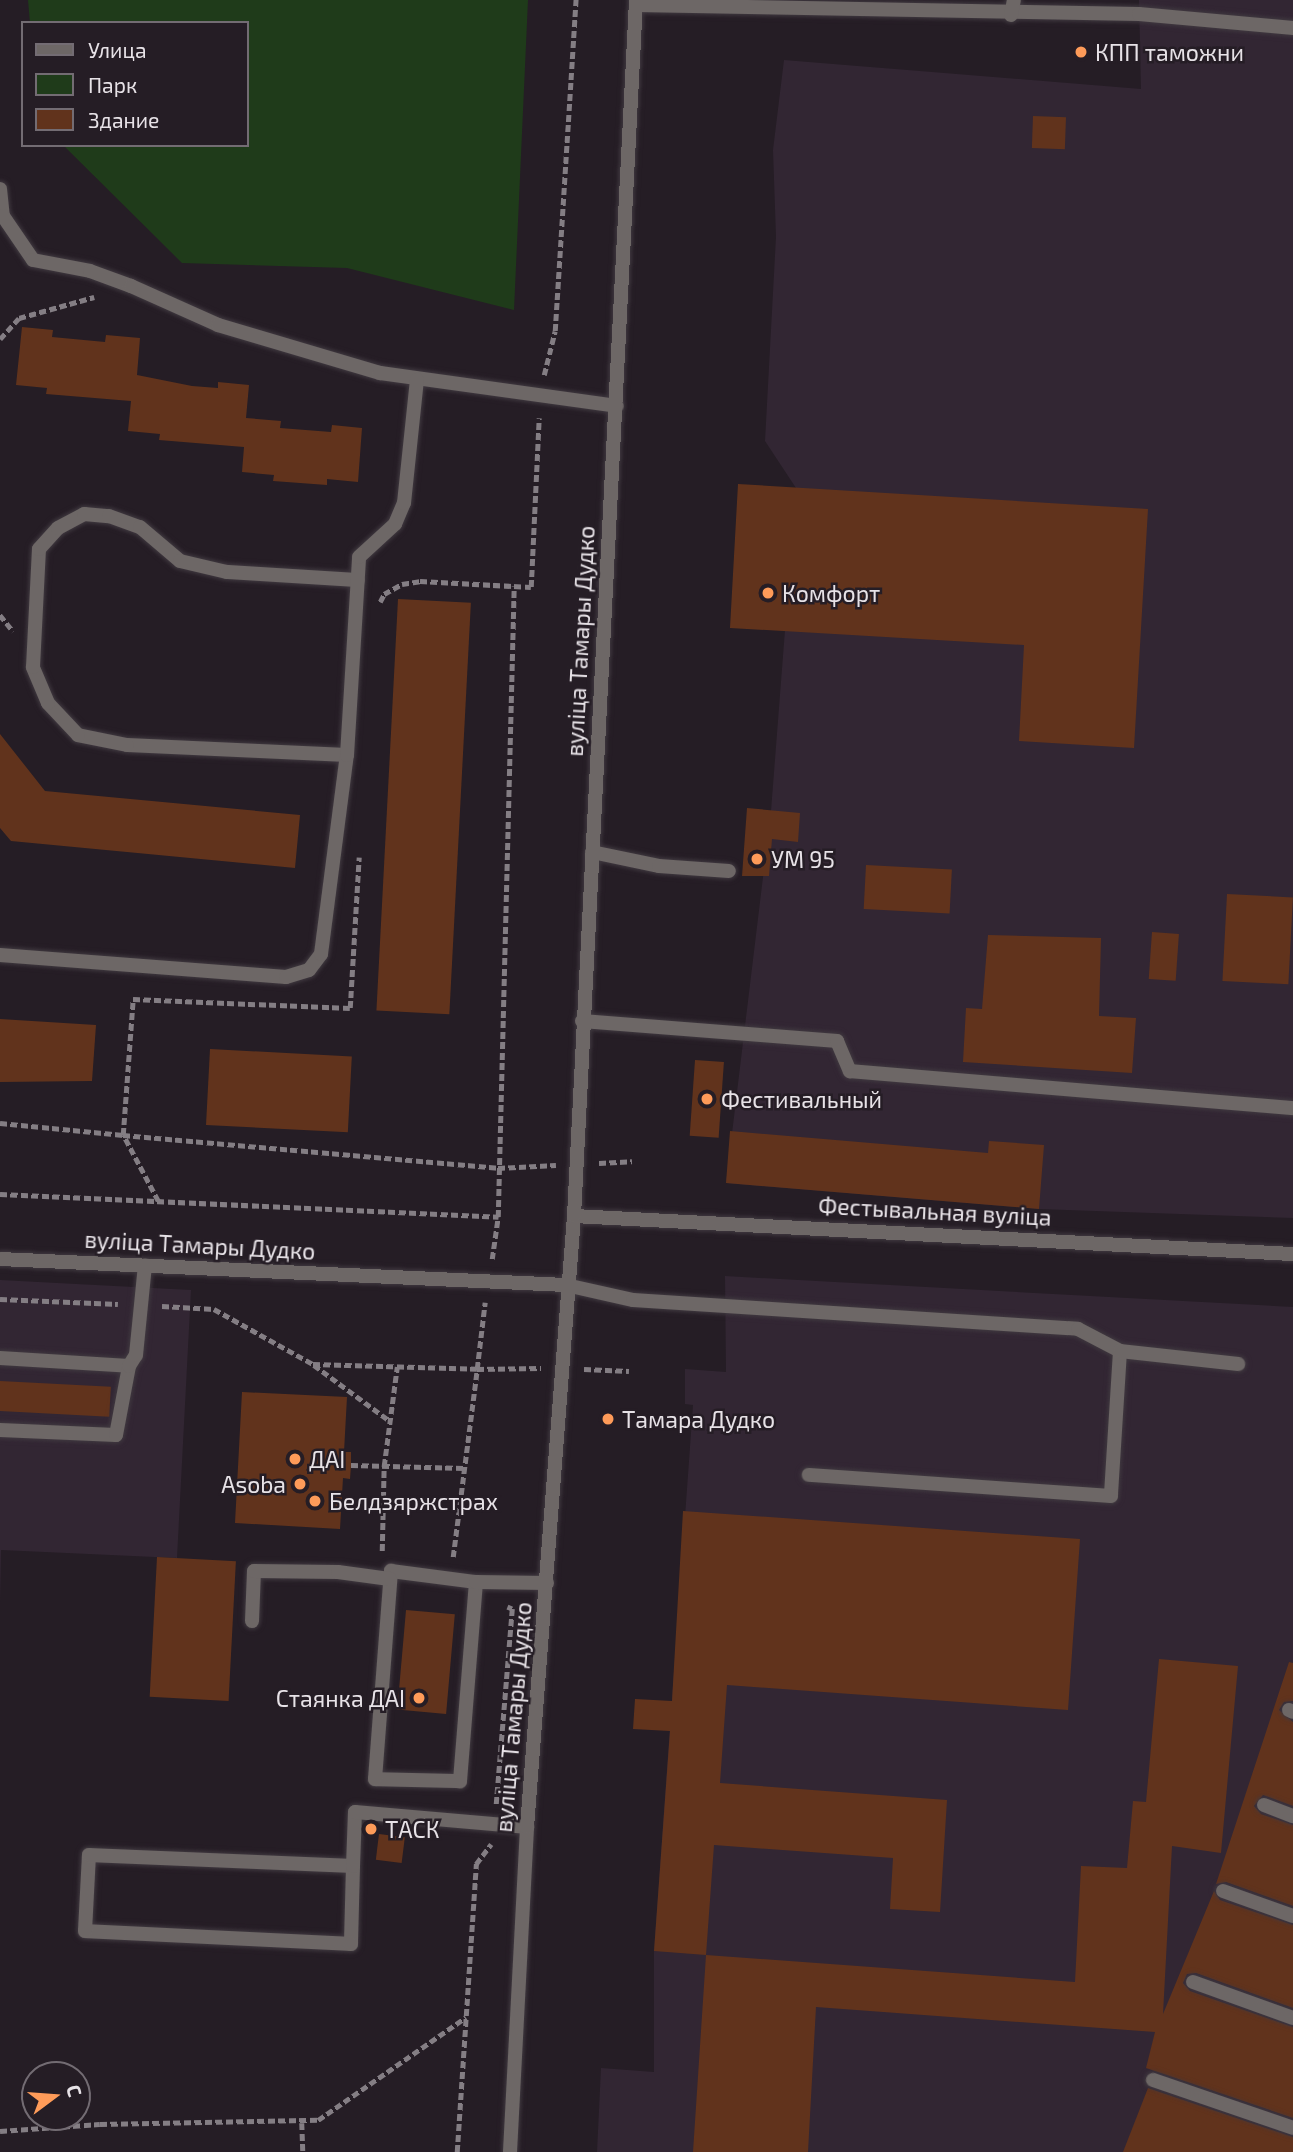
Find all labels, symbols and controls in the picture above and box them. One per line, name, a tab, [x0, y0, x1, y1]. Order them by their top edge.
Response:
legend	[21, 21, 248, 147]
text: Улица	[88, 37, 147, 62]
place label: КПП таможни	[1095, 38, 1244, 66]
marker: КПП таможни	[1073, 44, 1089, 60]
text: Парк	[88, 72, 137, 97]
text: Здание	[88, 107, 159, 132]
street label: вуліца Тамары Дудко	[560, 525, 600, 757]
place label: Комфорт	[782, 579, 880, 607]
marker: Комфорт	[760, 585, 776, 601]
place label: УМ 95	[771, 845, 835, 873]
marker: УМ 95	[749, 851, 765, 867]
place label: Фестивальный	[721, 1085, 882, 1113]
marker: Фестивальный	[699, 1091, 715, 1107]
street label: Фестывальная вуліца	[818, 1191, 1052, 1231]
street label: вуліца Тамары Дудко	[84, 1225, 316, 1265]
place label: Тамара Дудко	[622, 1405, 775, 1433]
marker: Тамара Дудко	[600, 1411, 616, 1427]
place label: ДАІ	[309, 1445, 345, 1473]
marker: ДАІ	[287, 1451, 303, 1467]
place label: Asoba	[221, 1470, 286, 1498]
marker: Asoba	[292, 1476, 308, 1492]
place label: Белдзяржстрах	[329, 1487, 498, 1515]
marker: Белдзяржстрах	[307, 1493, 323, 1509]
street label: вуліца Тамары Дудко	[489, 1601, 537, 1833]
place label: Стаянка ДАІ	[276, 1684, 405, 1712]
marker: Стаянка ДАІ	[411, 1690, 427, 1706]
place label: ТАСК	[385, 1815, 439, 1843]
marker: ТАСК	[363, 1821, 379, 1837]
north arrow	[21, 2061, 91, 2131]
text: С	[62, 2082, 87, 2099]

